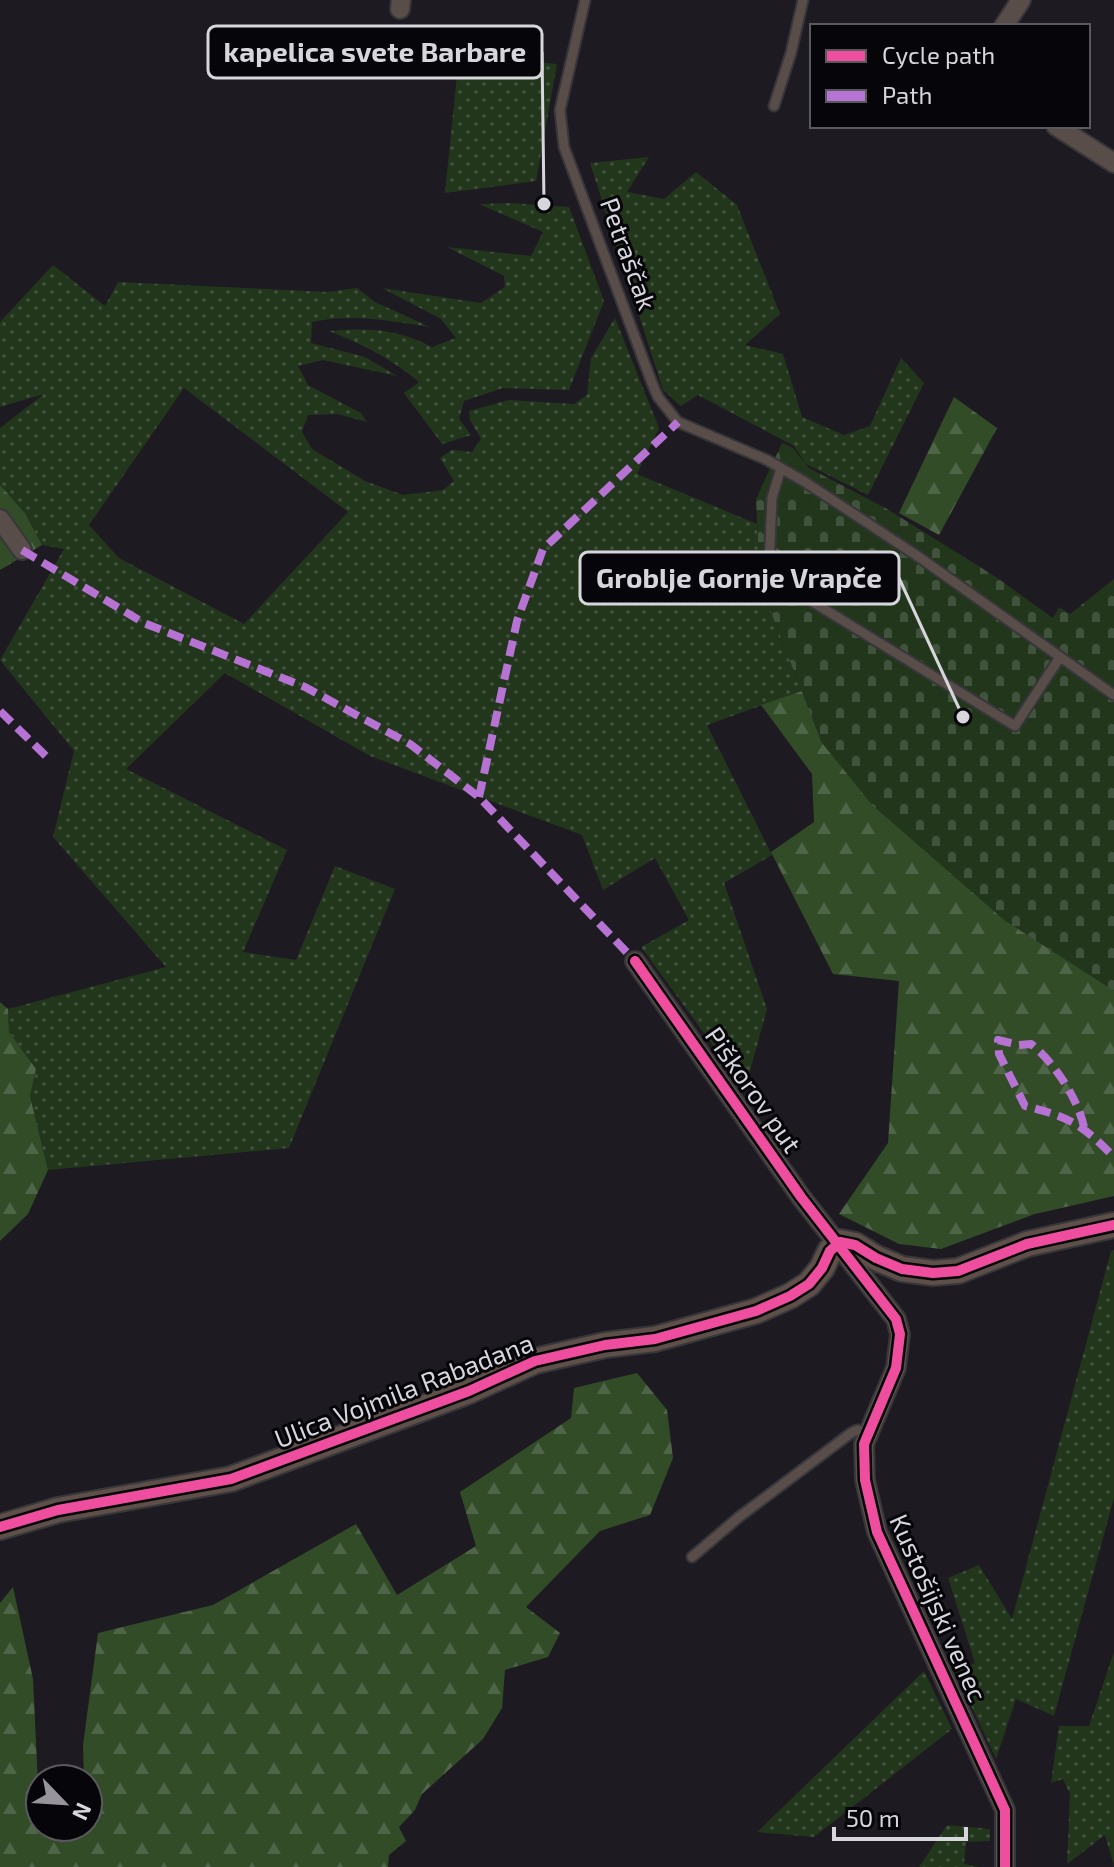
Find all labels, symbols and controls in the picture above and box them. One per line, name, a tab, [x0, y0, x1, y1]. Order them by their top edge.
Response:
legend	[810, 24, 1090, 128]
callout: kapelica svete Barbare	[208, 26, 542, 78]
text: kapelica svete Barbare	[224, 34, 526, 68]
text: Cycle path	[882, 40, 995, 69]
text: Path	[882, 80, 932, 109]
street label: Petraščak	[595, 193, 664, 314]
callout: Groblje Gornje Vrapče	[580, 552, 899, 604]
text: Groblje Gornje Vrapče	[596, 560, 882, 594]
street label: Piškorov put	[700, 1020, 809, 1158]
street label: Ulica Vojmila Rabadana	[270, 1326, 537, 1453]
street label: Kustošijski venec	[884, 1509, 995, 1706]
north arrow	[24, 1763, 104, 1843]
scale bar	[834, 1791, 966, 1841]
text: N	[68, 1799, 98, 1825]
text: 50 m	[846, 1803, 900, 1832]

